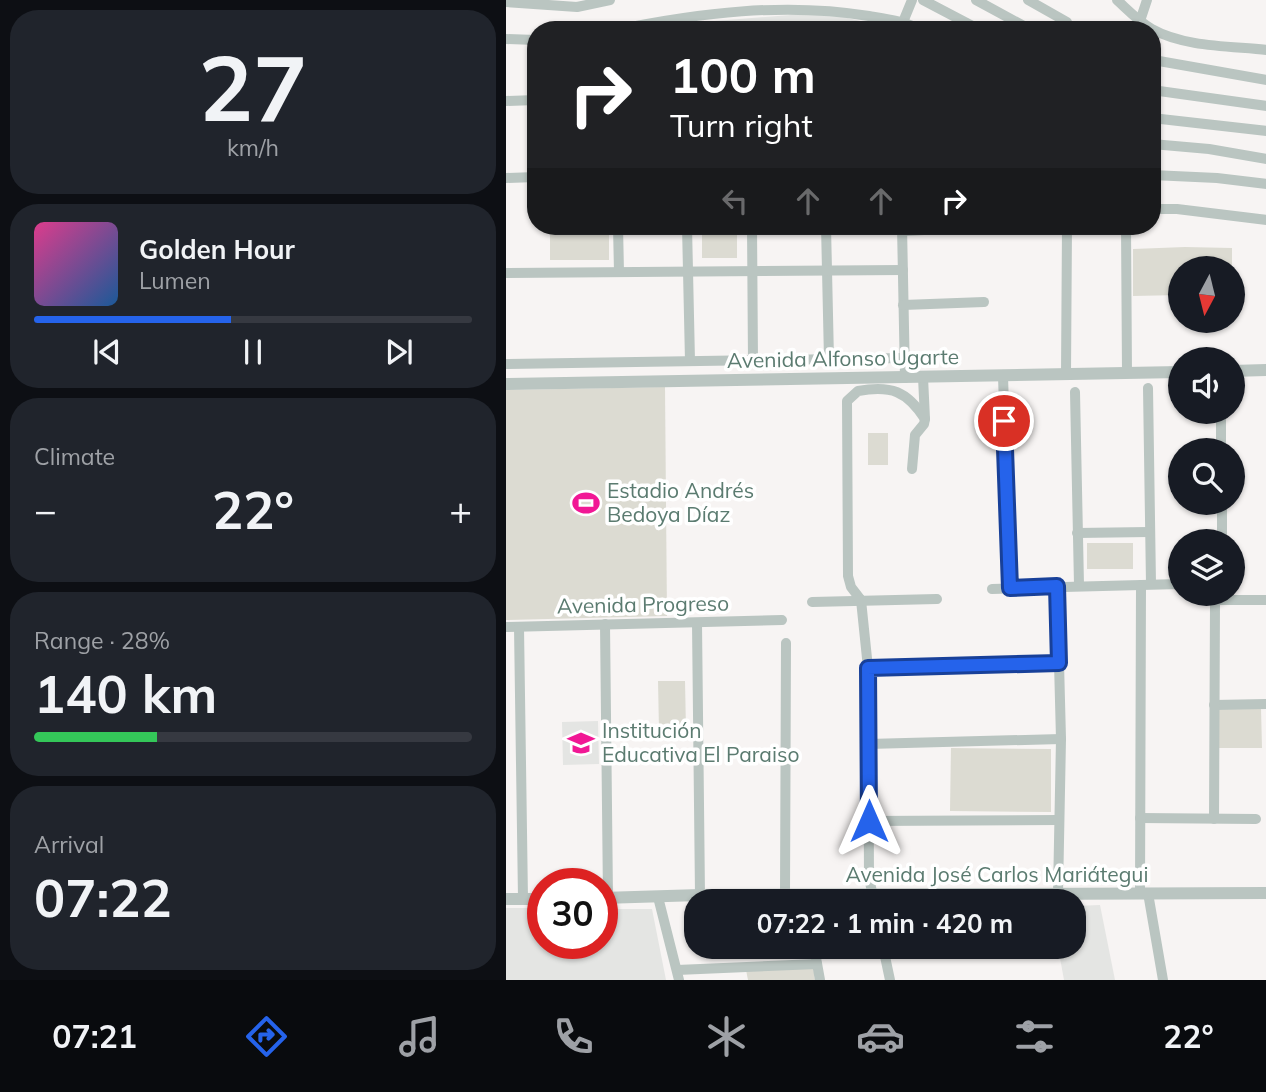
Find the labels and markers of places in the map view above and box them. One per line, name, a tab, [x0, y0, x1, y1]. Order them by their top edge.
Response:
pin	[974, 391, 1034, 451]
place label: Estadio Andrés Bedoya Díaz	[607, 477, 754, 527]
sports icon: Estadio Andrés Bedoya Díaz	[571, 488, 601, 518]
place label: Institución Educativa El Paraiso	[602, 717, 799, 767]
school or university icon: Institución Educativa El Paraiso	[566, 728, 596, 758]

